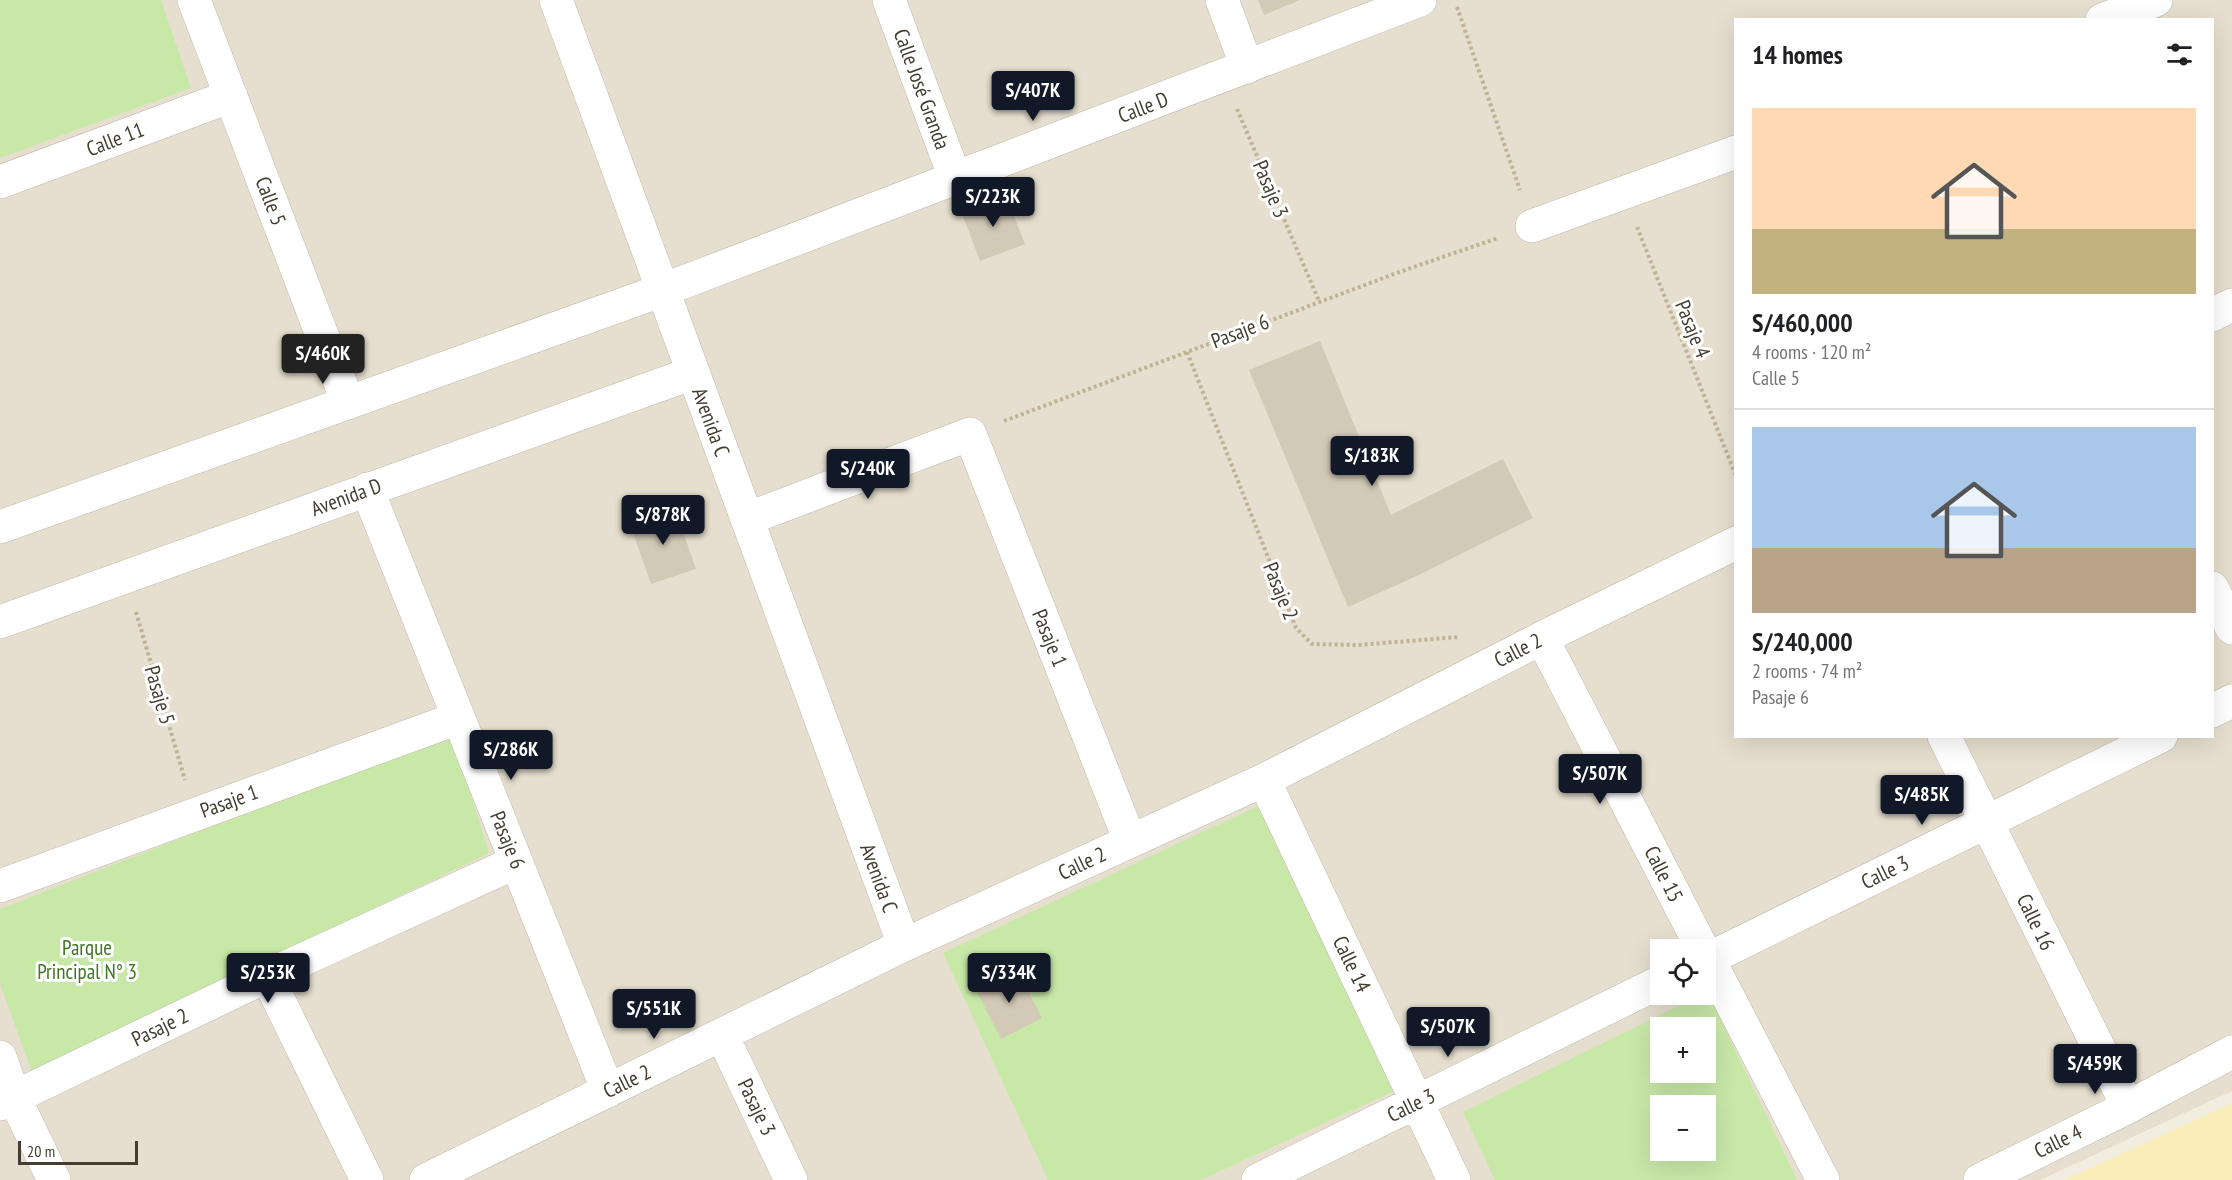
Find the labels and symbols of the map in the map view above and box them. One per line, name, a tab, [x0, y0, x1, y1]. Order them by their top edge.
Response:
street label: Calle José Granda	[888, 25, 956, 153]
pin: S/407K	[984, 71, 1082, 122]
street label: Calle D	[1114, 85, 1172, 129]
street label: Calle 11	[82, 116, 148, 162]
street label: Pasaje 3	[1247, 156, 1295, 222]
street label: Calle 5	[249, 173, 293, 229]
pin: S/223K	[944, 177, 1042, 228]
street label: Pasaje 4	[1669, 296, 1717, 362]
street label: Pasaje 6	[1207, 308, 1273, 354]
pin: S/460K	[274, 334, 372, 385]
street label: Avenida C	[686, 384, 736, 461]
pin: S/183K	[1323, 436, 1421, 487]
pin: S/240K	[819, 449, 917, 500]
street label: Avenida D	[307, 472, 385, 522]
pin: S/878K	[614, 495, 712, 546]
street label: Pasaje 2	[1257, 558, 1305, 624]
street label: Pasaje 1	[1026, 605, 1074, 671]
street label: Calle 2	[1490, 627, 1546, 673]
street label: Pasaje 5	[139, 662, 181, 728]
pin: S/286K	[462, 730, 560, 781]
pin: S/507K	[1551, 754, 1649, 805]
pin: S/485K	[1873, 775, 1971, 826]
street label: Pasaje 1	[196, 778, 262, 824]
street label: Pasaje 6	[484, 807, 532, 873]
street label: Avenida C	[854, 840, 904, 917]
street label: Calle 2	[1054, 840, 1110, 886]
street label: Calle 15	[1638, 841, 1690, 907]
street label: Calle 3	[1857, 849, 1913, 895]
street label: Calle 16	[2011, 889, 2061, 955]
street label: Calle 14	[1327, 931, 1377, 997]
park label: Parque Principal N° 3	[37, 934, 137, 985]
pin: S/253K	[219, 953, 317, 1004]
pin: S/334K	[960, 953, 1058, 1004]
pin: S/551K	[605, 989, 703, 1040]
street label: Pasaje 2	[127, 1002, 193, 1052]
pin: S/507K	[1399, 1007, 1497, 1058]
pin: S/459K	[2046, 1044, 2144, 1095]
street label: Calle 2	[599, 1058, 655, 1104]
street label: Pasaje 3	[732, 1074, 782, 1140]
street label: Calle 3	[1383, 1082, 1439, 1128]
street label: Calle 4	[2030, 1118, 2087, 1164]
scale bar	[18, 1138, 138, 1166]

